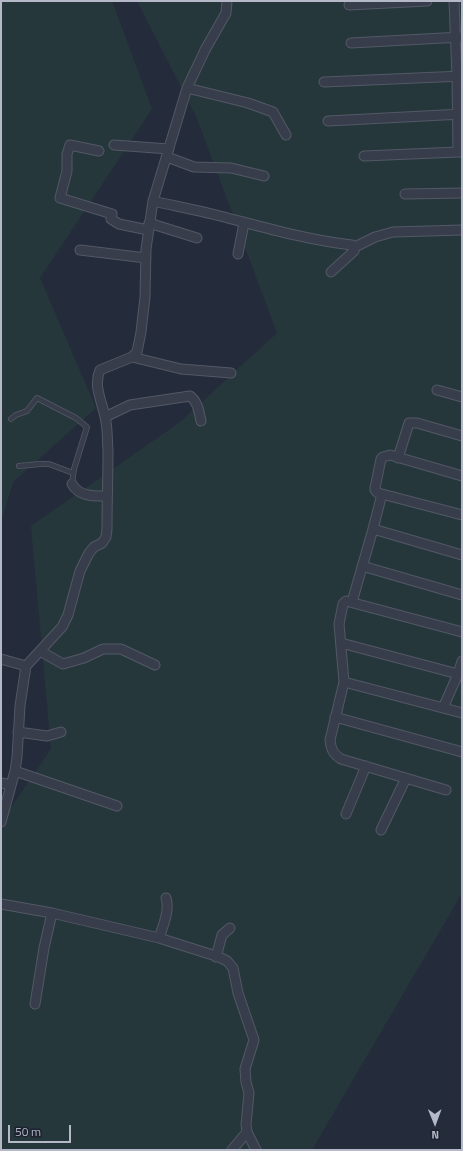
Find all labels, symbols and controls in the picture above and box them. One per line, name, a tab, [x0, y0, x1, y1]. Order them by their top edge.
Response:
north arrow	[415, 1103, 455, 1143]
scale bar	[10, 1117, 73, 1143]
text: 50 m	[15, 1122, 41, 1141]
text: N	[431, 1127, 439, 1143]

